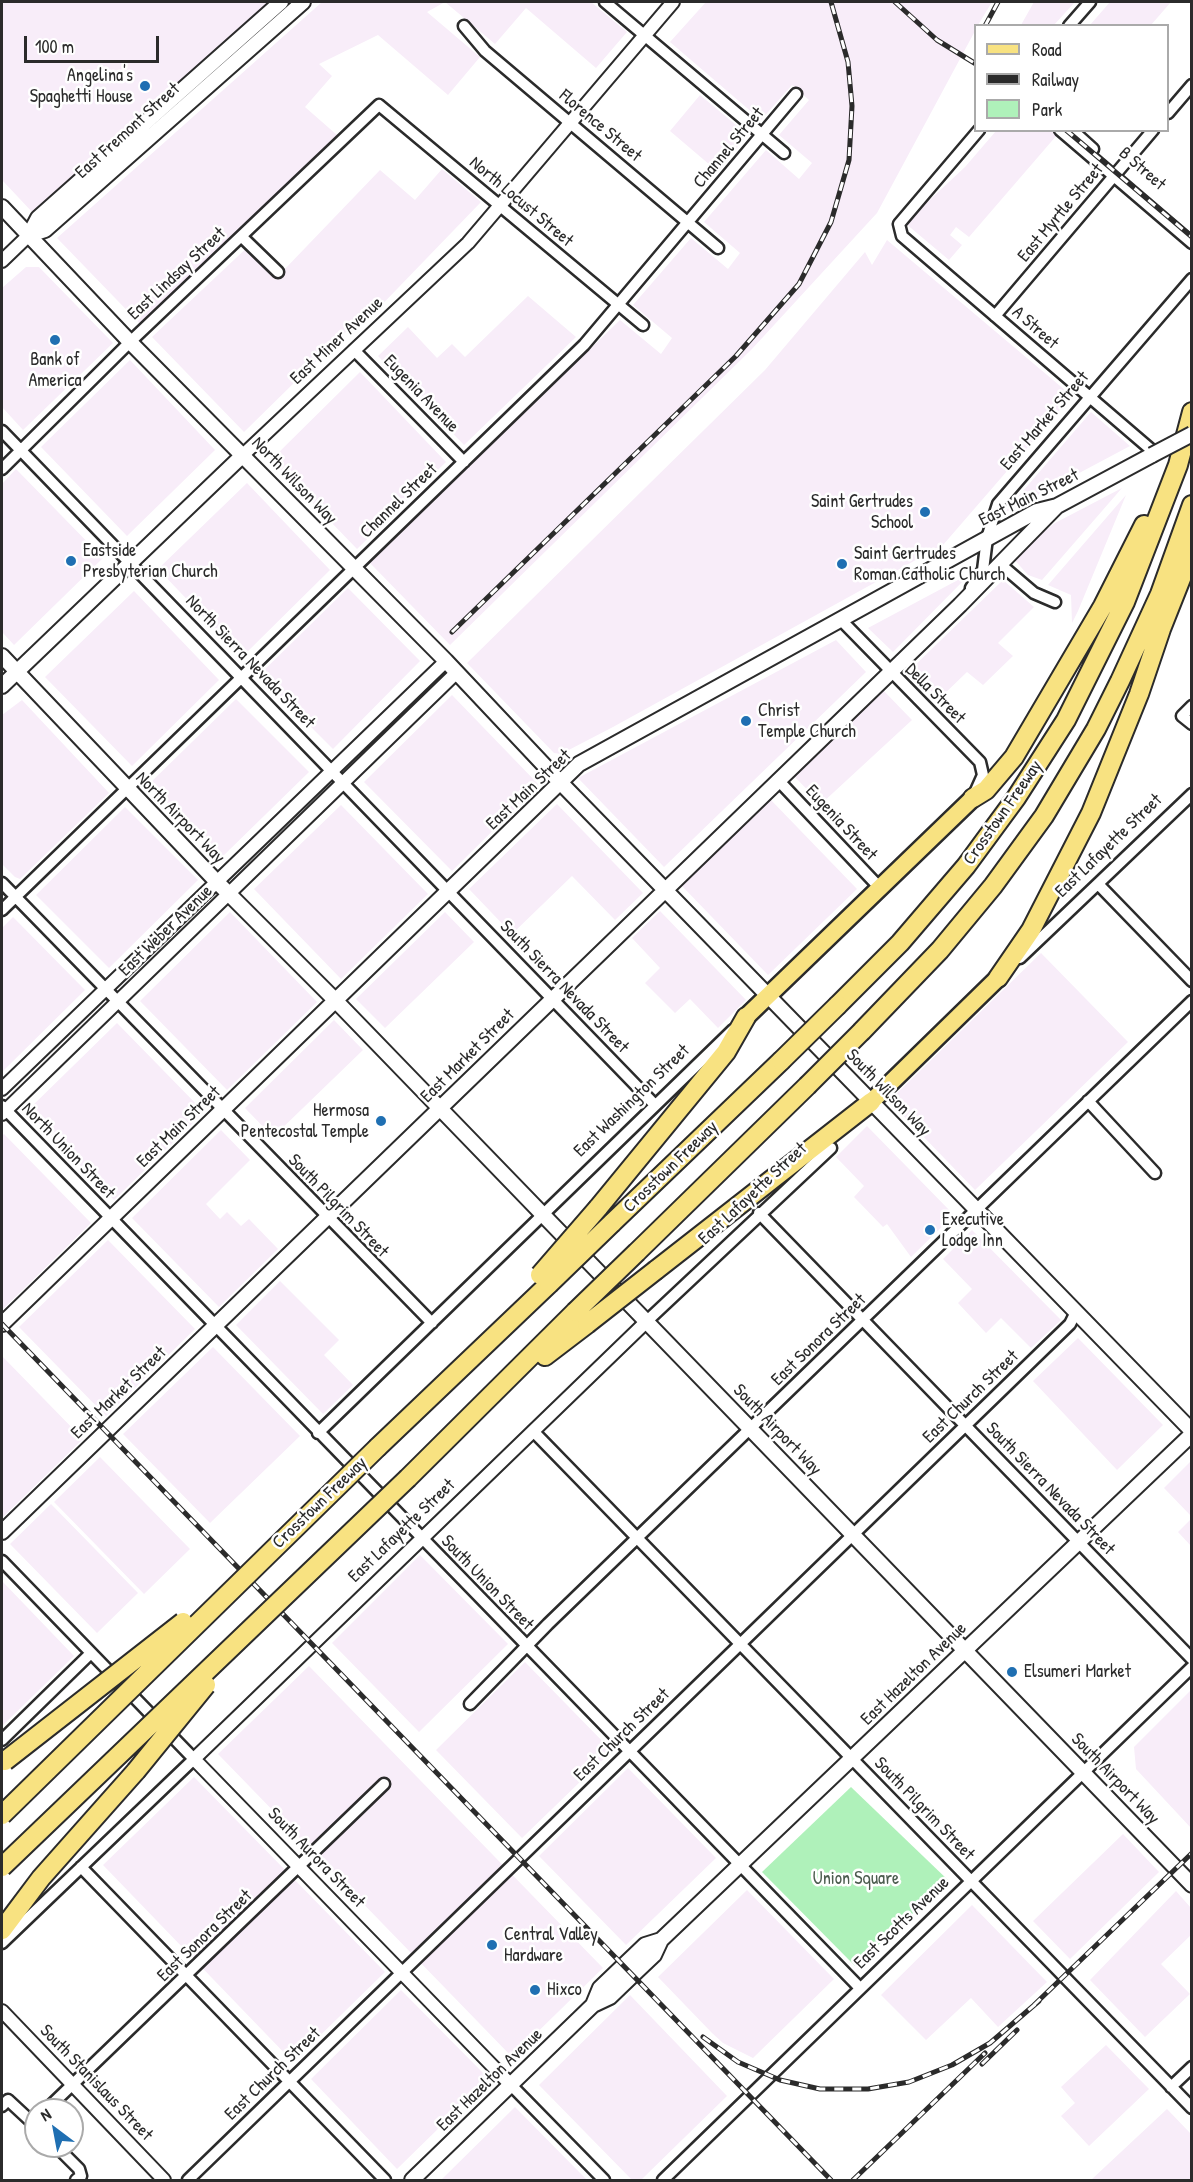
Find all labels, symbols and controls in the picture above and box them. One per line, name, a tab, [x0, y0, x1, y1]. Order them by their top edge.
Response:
scale bar	[27, 24, 162, 62]
legend	[974, 24, 1169, 132]
text: 100 m	[35, 34, 74, 59]
text: Road	[1032, 37, 1062, 62]
place label: Angelina's Spaghetti House	[30, 65, 133, 107]
text: Railway	[1032, 67, 1079, 92]
street label: East Fremont Street	[71, 78, 185, 184]
marker: Angelina's Spaghetti House	[138, 79, 152, 93]
street label: Florence Street	[554, 85, 646, 167]
text: Park	[1032, 97, 1062, 122]
street label: Channel Street	[689, 103, 769, 193]
street label: B Street	[1114, 143, 1170, 195]
street label: North Locust Street	[465, 152, 577, 252]
street label: East Myrtle Street	[1014, 159, 1108, 267]
street label: East Lindsay Street	[124, 223, 230, 325]
street label: East Miner Avenue	[286, 293, 388, 389]
street label: A Street	[1007, 302, 1063, 354]
marker: Bank of America	[48, 333, 62, 347]
place label: Bank of America	[28, 349, 82, 392]
street label: Eugenia Avenue	[379, 351, 463, 437]
street label: East Market Street	[996, 367, 1094, 475]
street label: North Wilson Way	[247, 433, 341, 529]
street label: Channel Street	[356, 459, 442, 543]
street label: East Main Street	[976, 465, 1082, 531]
place label: Saint Gertrudes School	[811, 491, 913, 534]
marker: Saint Gertrudes School	[918, 505, 932, 519]
place label: Eastside Presbyterian Church	[83, 540, 217, 582]
place label: Saint Gertrudes Roman Catholic Church	[854, 543, 1005, 586]
marker: Eastside Presbyterian Church	[64, 554, 78, 568]
marker: Saint Gertrudes Roman Catholic Church	[835, 557, 849, 571]
street label: North Sierra Nevada Street	[181, 591, 319, 733]
street label: Della Street	[900, 659, 970, 729]
place label: Christ Temple Church	[758, 700, 856, 742]
marker: Christ Temple Church	[739, 714, 753, 728]
street label: East Main Street	[482, 745, 576, 835]
street label: Crosstown Freeway	[959, 756, 1047, 870]
street label: North Airport Way	[131, 768, 229, 868]
street label: Eugenia Street	[801, 781, 881, 865]
street label: East Lafayette Street	[1051, 790, 1167, 902]
street label: East Weber Avenue	[115, 881, 217, 981]
street label: South Sierra Nevada Street	[495, 916, 633, 1058]
street label: East Market Street	[417, 1005, 519, 1107]
street label: East Washington Street	[570, 1040, 694, 1162]
street label: South Wilson Way	[841, 1045, 935, 1141]
street label: East Main Street	[133, 1082, 225, 1172]
street label: North Union Street	[17, 1098, 119, 1204]
place label: Hermosa Pentecostal Temple	[241, 1100, 369, 1142]
marker: Hermosa Pentecostal Temple	[374, 1114, 388, 1128]
street label: Crosstown Freeway	[619, 1117, 723, 1217]
street label: East Lafayette Street	[694, 1138, 812, 1250]
street label: South Pilgrim Street	[283, 1150, 393, 1262]
place label: Executive Lodge Inn	[942, 1209, 1004, 1252]
marker: Executive Lodge Inn	[923, 1223, 937, 1237]
street label: East Sonora Street	[767, 1289, 871, 1391]
street label: East Market Street	[67, 1342, 171, 1444]
street label: East Church Street	[919, 1346, 1023, 1448]
street label: South Airport Way	[728, 1380, 826, 1480]
street label: South Sierra Nevada Street	[981, 1418, 1119, 1560]
street label: Crosstown Freeway	[268, 1453, 372, 1553]
street label: East Lafayette Street	[344, 1475, 460, 1587]
street label: South Union Street	[436, 1531, 538, 1635]
street label: East Hazelton Avenue	[857, 1618, 971, 1730]
place label: Elsumeri Market	[1024, 1661, 1131, 1683]
marker: Elsumeri Market	[1005, 1665, 1019, 1679]
street label: East Church Street	[570, 1684, 674, 1786]
street label: South Airport Way	[1066, 1729, 1164, 1829]
street label: South Pilgrim Street	[869, 1753, 979, 1865]
street label: South Aurora Street	[263, 1803, 369, 1913]
park label: Union Square	[813, 1868, 899, 1890]
street label: East Scotts Avenue	[850, 1872, 954, 1974]
street label: East Sonora Street	[153, 1885, 257, 1987]
place label: Central Valley Hardware	[504, 1924, 598, 1966]
marker: Central Valley Hardware	[485, 1938, 499, 1952]
place label: Hixco	[547, 1979, 582, 2001]
marker: Hixco	[528, 1983, 542, 1997]
street label: South Stanislaus Street	[35, 2020, 157, 2146]
street label: East Church Street	[221, 2023, 325, 2125]
street label: East Hazelton Avenue	[433, 2024, 547, 2136]
north arrow	[24, 2098, 84, 2158]
text: N	[36, 2103, 55, 2126]

